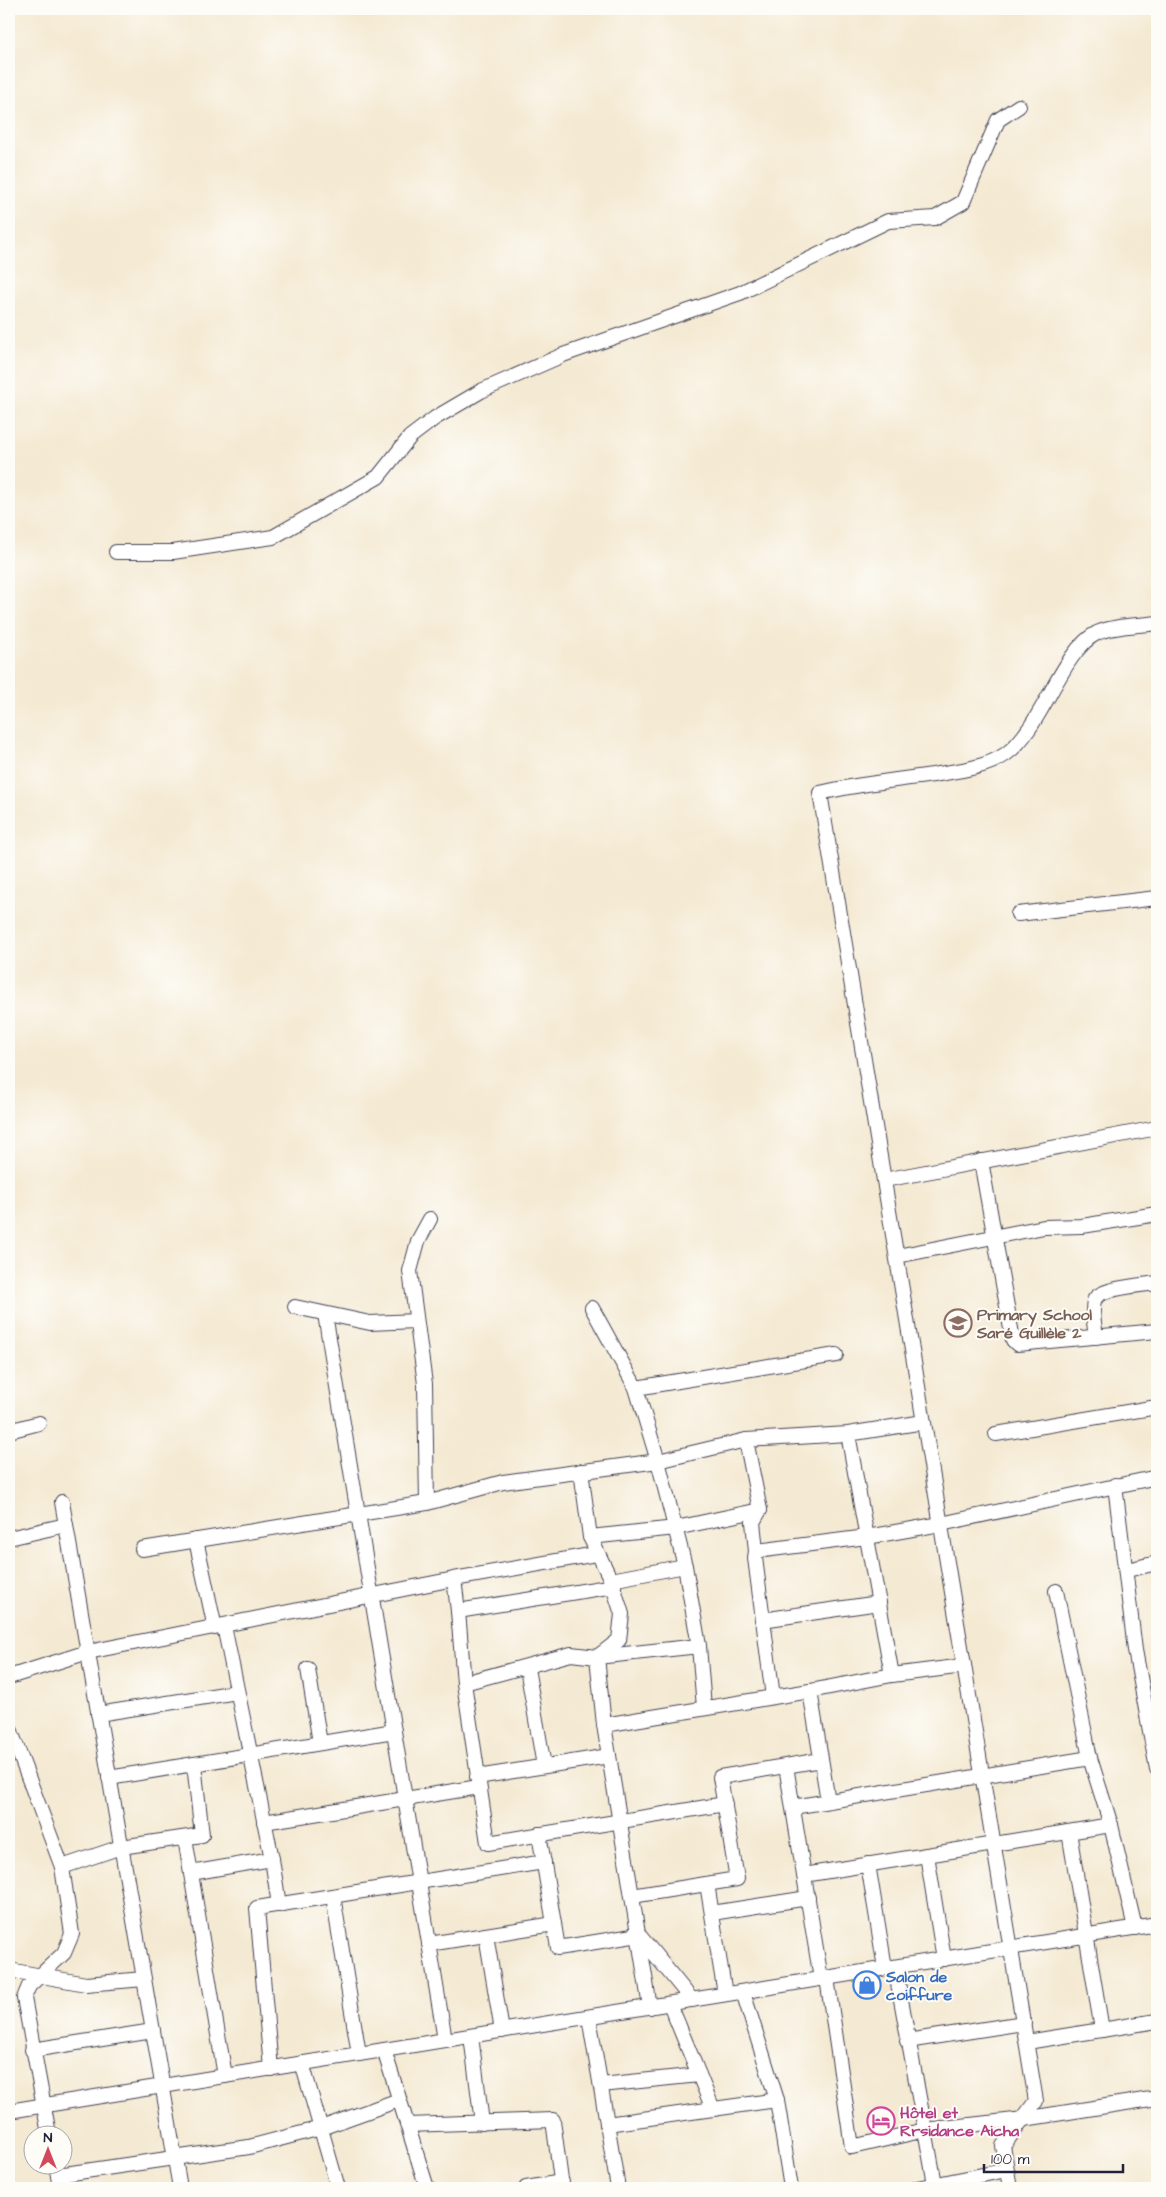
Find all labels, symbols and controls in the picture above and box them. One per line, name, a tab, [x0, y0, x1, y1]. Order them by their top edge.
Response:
place label: Primary School Saré Guillèle 2	[976, 1304, 1092, 1344]
school or university icon: Primary School Saré Guillèle 2	[943, 1308, 973, 1338]
place label: Salon de coiffure	[885, 1966, 953, 2006]
shop icon: Salon de coiffure	[852, 1970, 882, 2000]
place label: Hôtel et Rrsidance Aicha	[900, 2102, 1020, 2142]
hotel icon: Hôtel et Rrsidance Aicha	[866, 2106, 896, 2136]
north arrow	[22, 2124, 72, 2174]
text: N	[44, 2128, 53, 2148]
scale bar	[984, 2142, 1122, 2174]
text: 100 m	[991, 2149, 1030, 2170]

